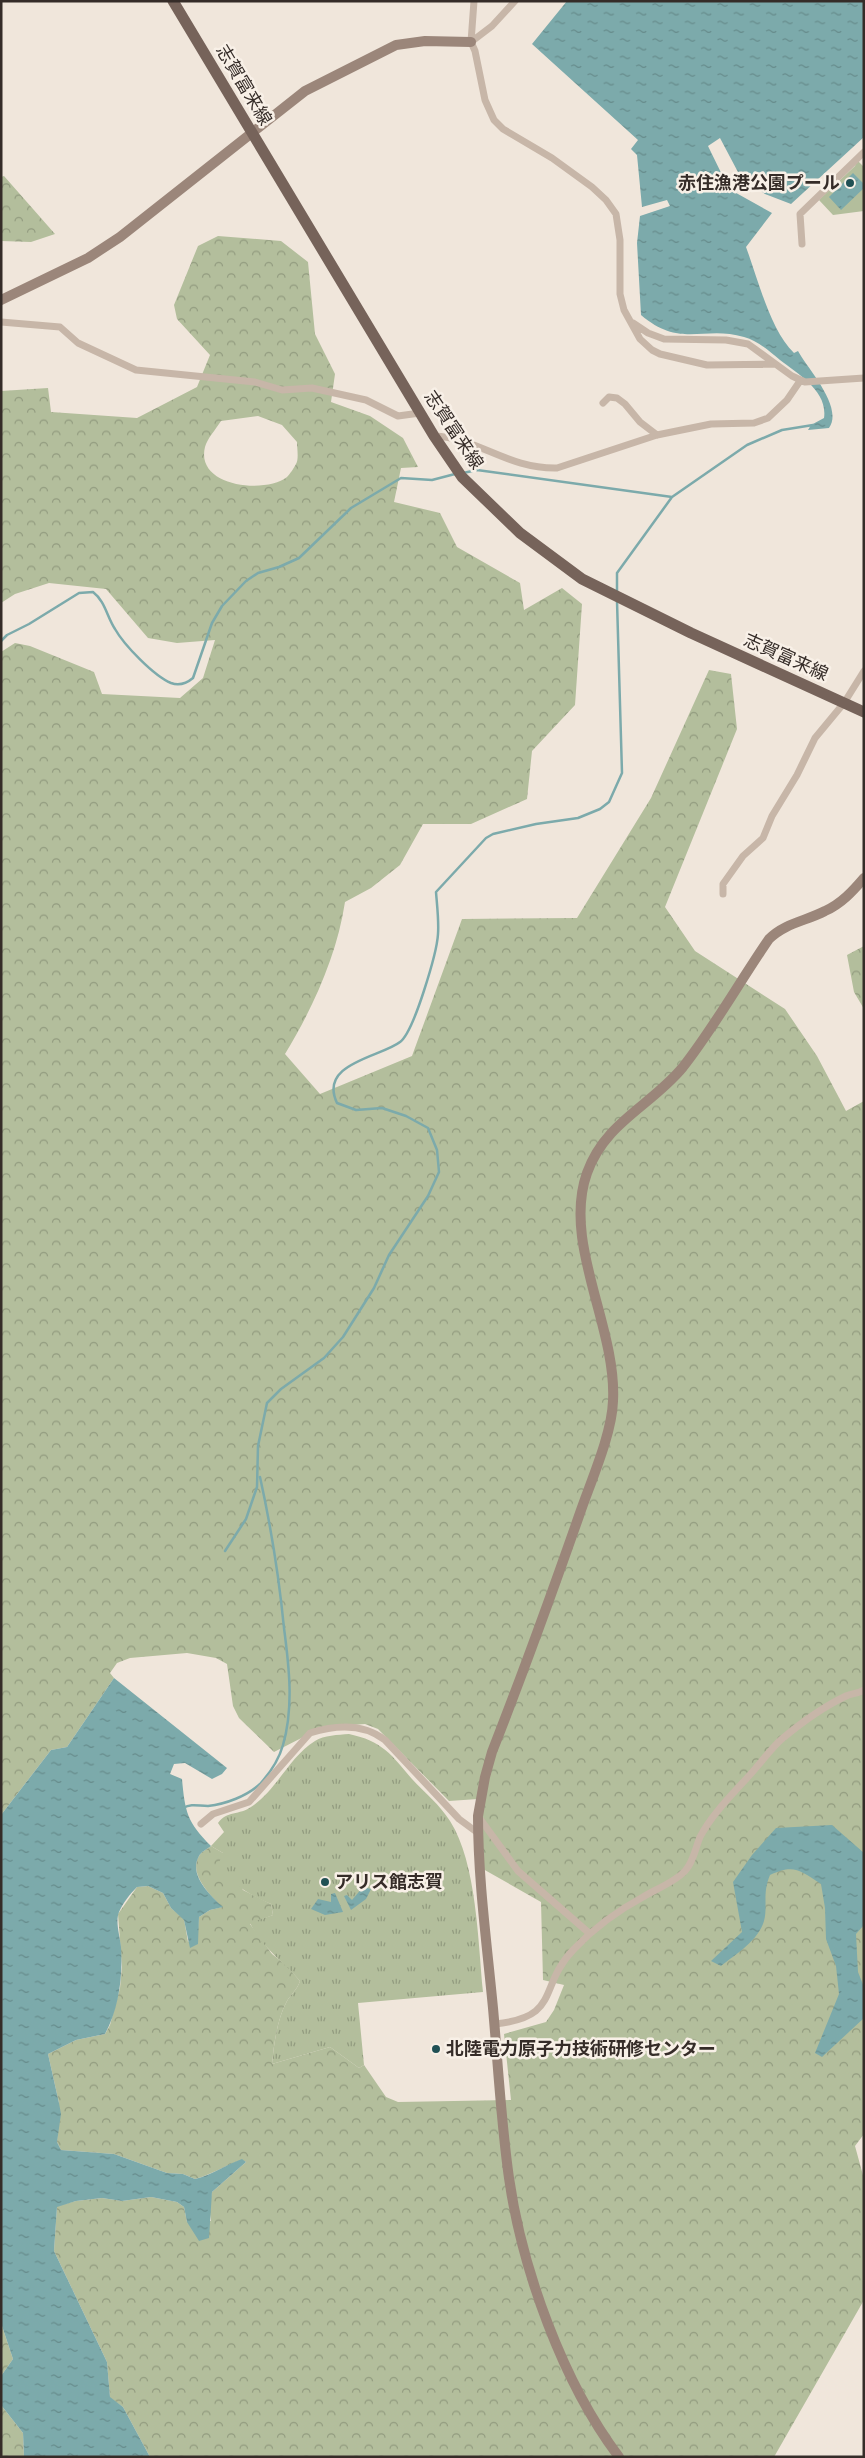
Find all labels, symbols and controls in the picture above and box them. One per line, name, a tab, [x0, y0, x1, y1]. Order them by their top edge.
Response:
street label: 志賀富来線	[211, 41, 277, 129]
place label: 赤住漁港公園プール	[678, 172, 840, 194]
marker: 赤住漁港公園プール	[844, 177, 856, 189]
street label: 志賀富来線	[420, 387, 488, 473]
street label: 志賀富来線	[740, 629, 832, 685]
place label: アリス館志賀	[335, 1871, 443, 1893]
marker: アリス館志賀	[319, 1876, 331, 1888]
place label: 北陸電力原子力技術研修センター	[446, 2038, 716, 2060]
marker: 北陸電力原子力技術研修センター	[430, 2043, 442, 2055]

